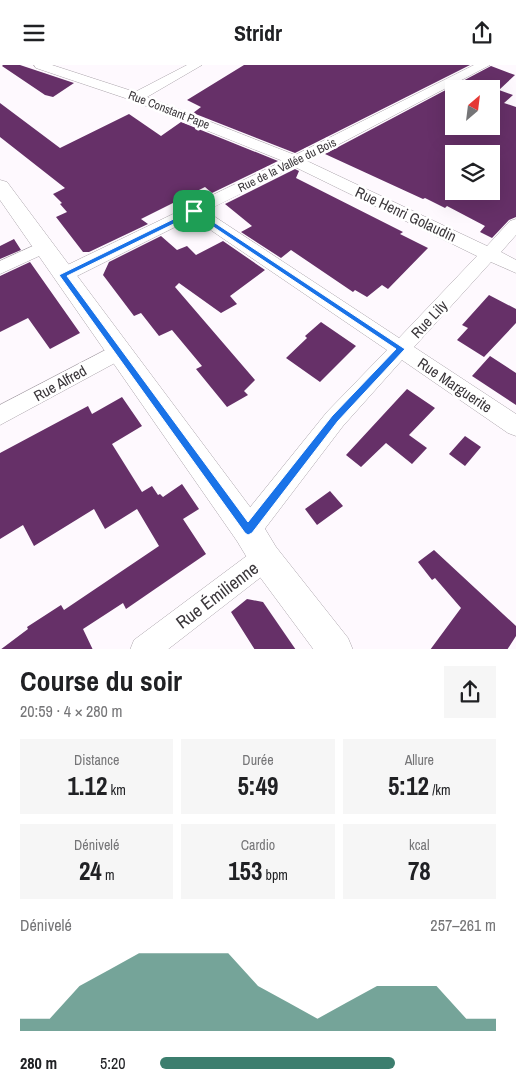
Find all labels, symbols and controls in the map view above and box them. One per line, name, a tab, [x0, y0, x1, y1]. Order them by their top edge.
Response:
text: Stridr	[234, 18, 282, 48]
icon: menu	[20, 19, 48, 47]
icon: share	[468, 19, 496, 47]
north arrow	[445, 80, 500, 135]
map controls	[445, 80, 500, 200]
street label: Rue Constant Pape	[126, 87, 212, 133]
street label: Rue de la Vallée du Bois	[235, 134, 339, 196]
button: layers	[445, 145, 500, 200]
street label: Rue Henri Golaudin	[352, 181, 460, 247]
pin	[173, 190, 215, 232]
icon: arrive	[180, 197, 208, 225]
street label: Rue Lily	[406, 295, 453, 343]
street label: Rue Marguerite	[414, 352, 496, 418]
street label: Rue Alfred	[30, 360, 90, 406]
street label: Rue Émilienne	[170, 556, 264, 634]
text: Course du soir	[20, 662, 182, 700]
button: share	[444, 666, 496, 718]
text: 20:59 · 4 × 280 m	[20, 700, 123, 722]
text: Distance	[74, 751, 119, 769]
text: Durée	[242, 751, 274, 769]
text: Allure	[405, 751, 434, 769]
text: 1.12	[67, 769, 107, 803]
text: 5:49	[237, 769, 279, 803]
text: 5:12	[388, 769, 429, 803]
text: km	[107, 781, 126, 799]
text: /km	[429, 781, 451, 799]
text: Dénivelé	[74, 836, 119, 854]
text: Cardio	[241, 836, 275, 854]
text: kcal	[409, 836, 430, 854]
text: 24	[79, 854, 102, 888]
text: 153	[228, 854, 262, 888]
text: 78	[408, 854, 431, 888]
text: m	[102, 866, 114, 884]
text: bpm	[262, 866, 288, 884]
text: Dénivelé	[20, 914, 72, 936]
text: 257–261 m	[430, 914, 496, 936]
text: 280 m	[20, 1052, 57, 1074]
text: 5:20	[100, 1052, 126, 1074]

